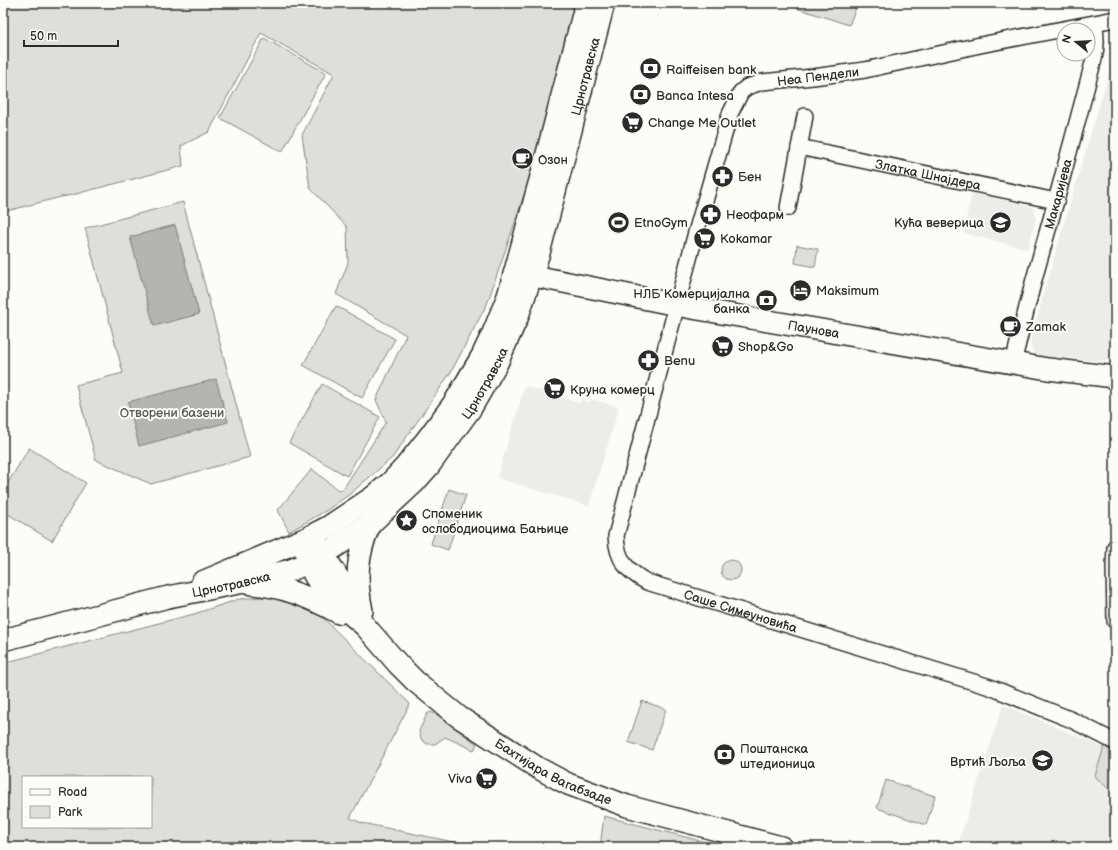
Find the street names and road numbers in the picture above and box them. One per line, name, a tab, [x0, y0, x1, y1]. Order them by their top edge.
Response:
street label: Црнотравска	[568, 36, 604, 117]
street label: Неа Пендели	[776, 64, 860, 90]
street label: Златка Шнајдера	[874, 156, 983, 194]
street label: Макаријева	[1041, 157, 1076, 231]
street label: Паунова	[787, 318, 841, 342]
street label: Црнотравска	[459, 345, 512, 423]
street label: Црнотравска	[191, 568, 273, 601]
street label: Саше Симеуновића	[682, 587, 799, 637]
street label: Бахтијара Вагабзаде	[492, 735, 614, 809]

